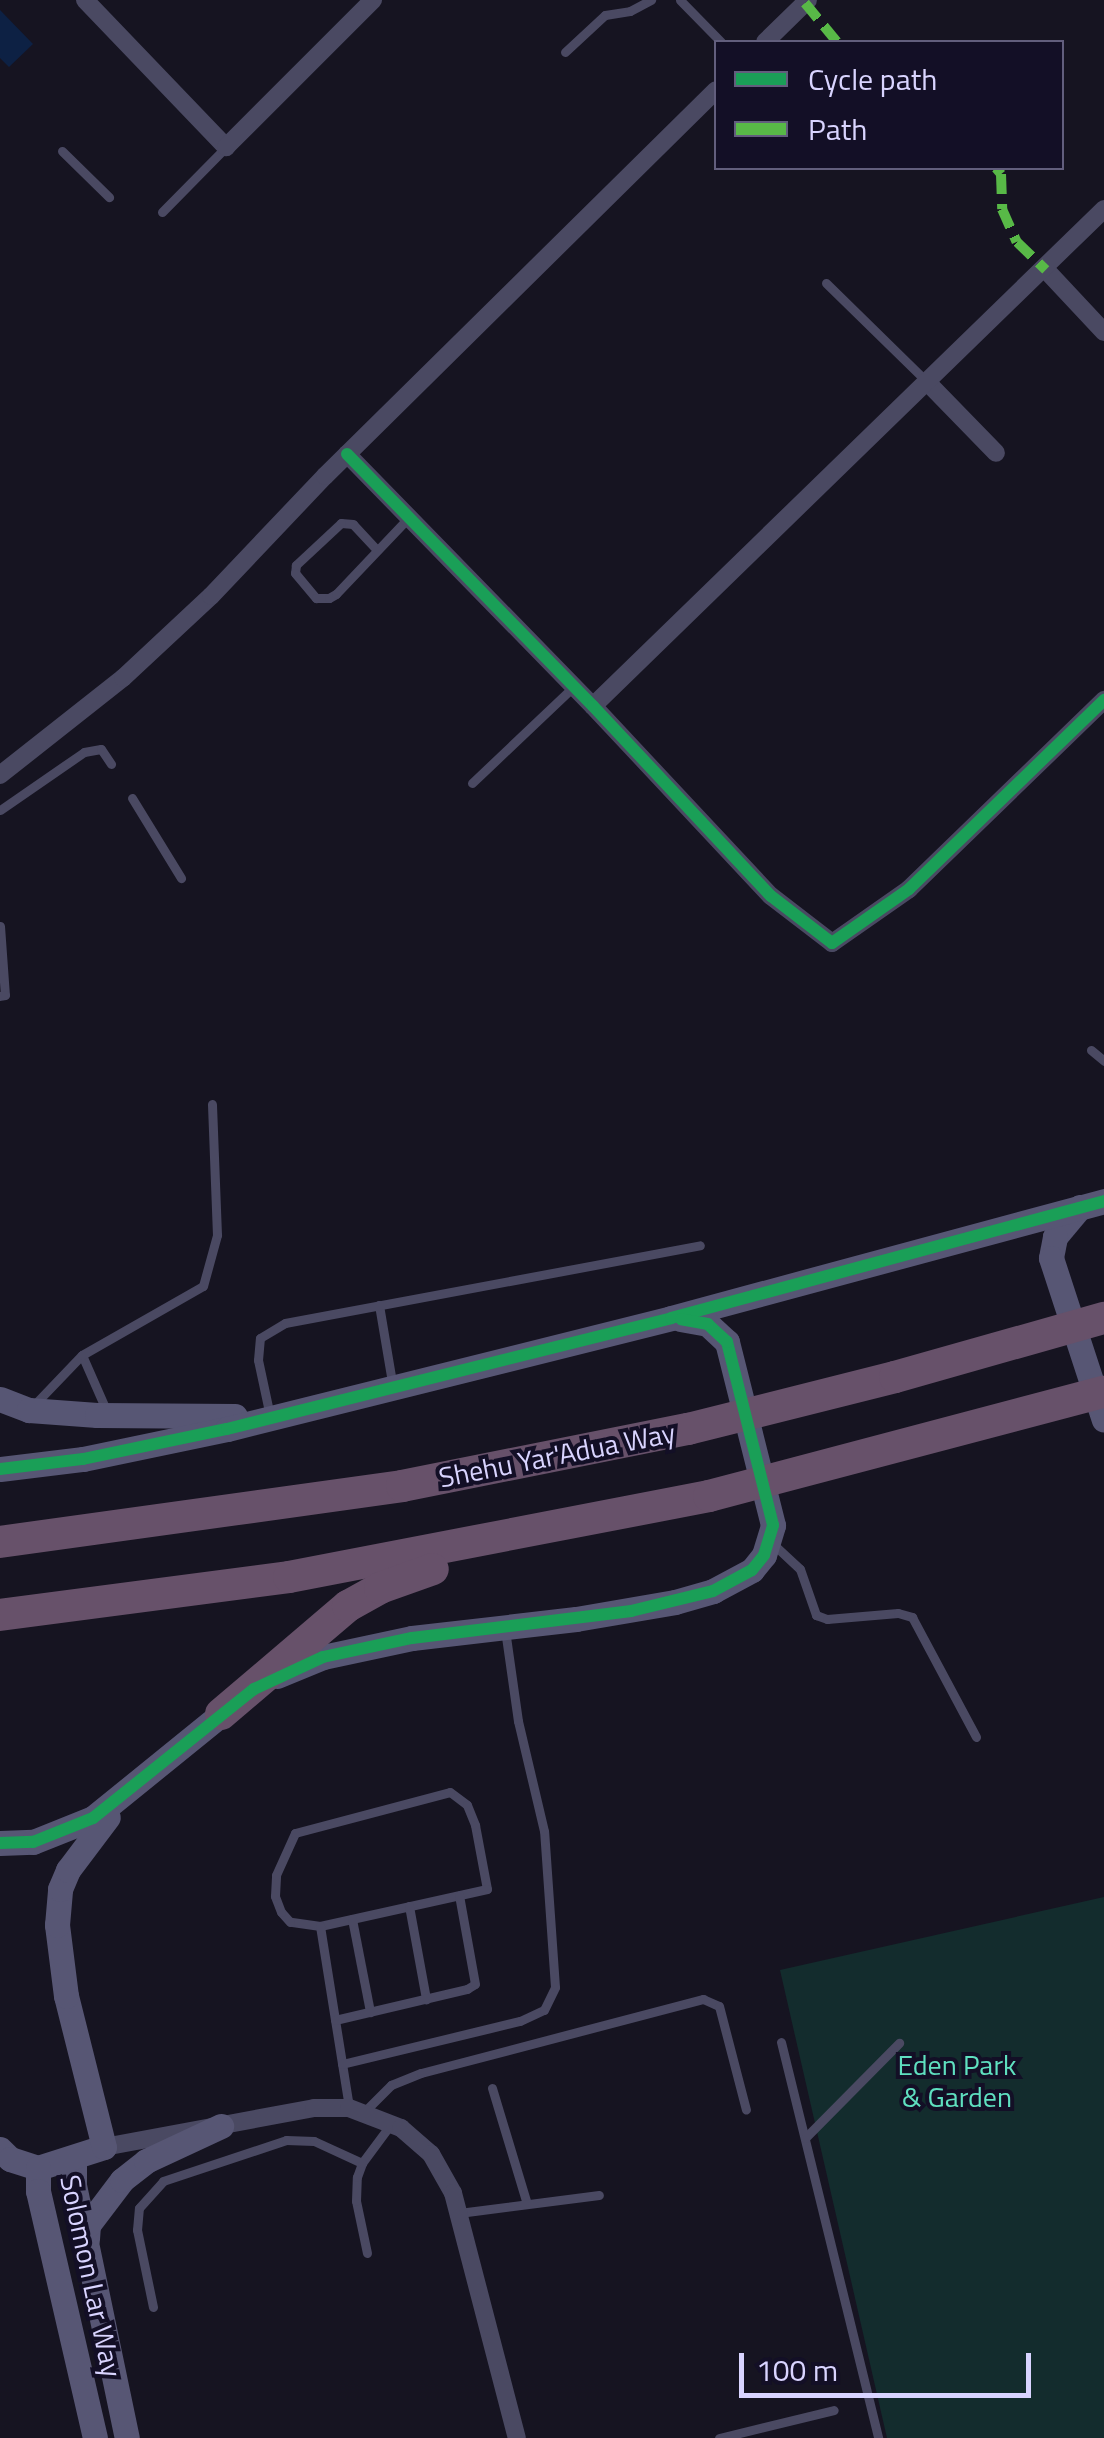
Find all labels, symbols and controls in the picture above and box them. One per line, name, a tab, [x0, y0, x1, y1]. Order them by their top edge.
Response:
legend	[714, 40, 1064, 170]
text: Cycle path	[808, 56, 937, 102]
text: Path	[808, 106, 867, 152]
street label: Shehu Yar'Adua Way	[436, 1416, 678, 1494]
park label: Eden Park & Garden	[898, 2048, 1016, 2114]
street label: Solomon Lar Way	[53, 2172, 129, 2380]
scale bar	[744, 2333, 1036, 2395]
text: 100 m	[756, 2347, 838, 2393]

